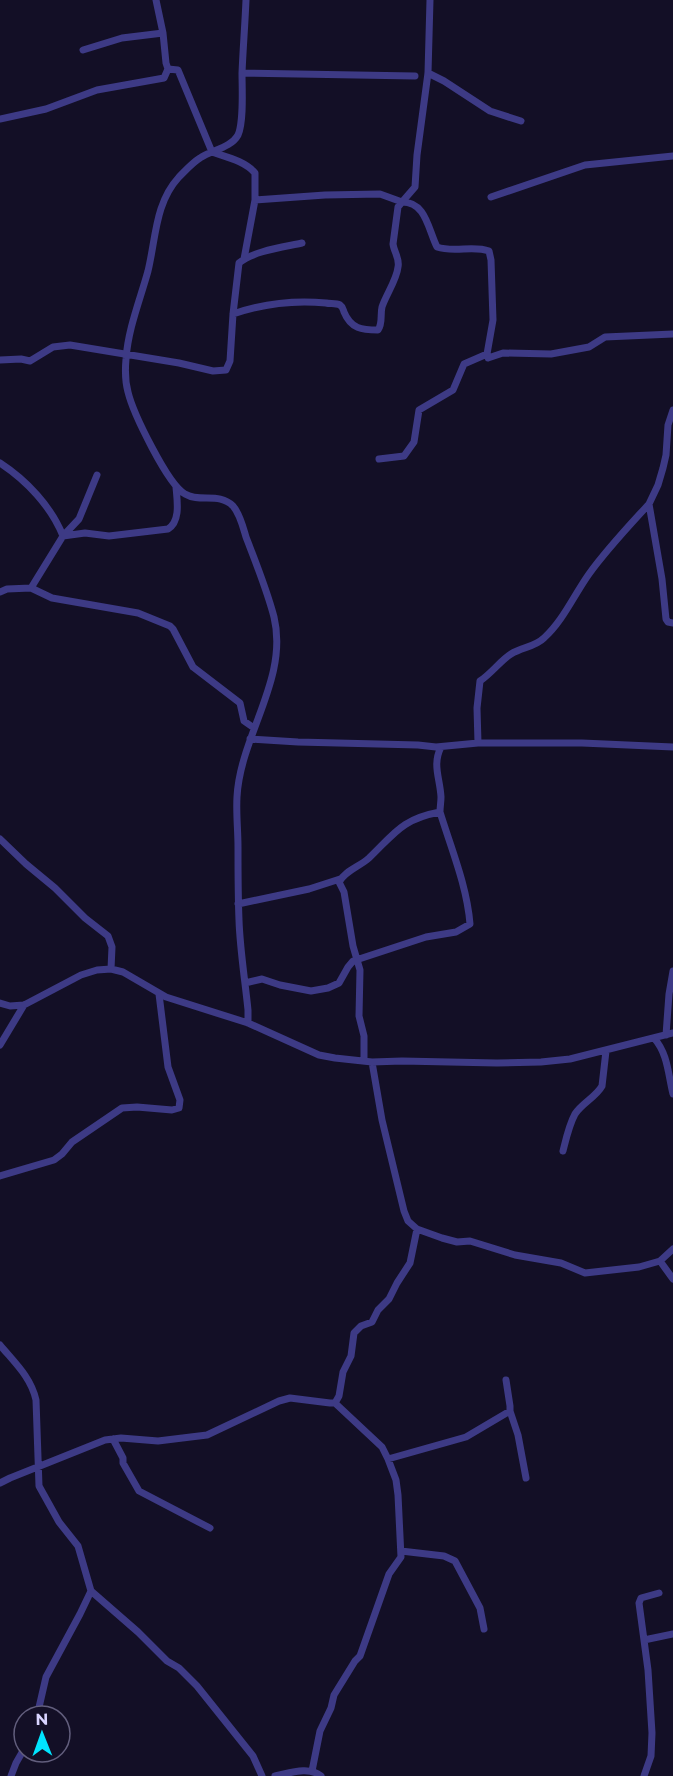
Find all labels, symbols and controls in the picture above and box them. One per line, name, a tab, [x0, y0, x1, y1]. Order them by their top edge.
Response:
north arrow	[12, 1704, 72, 1764]
text: N	[35, 1710, 48, 1729]

